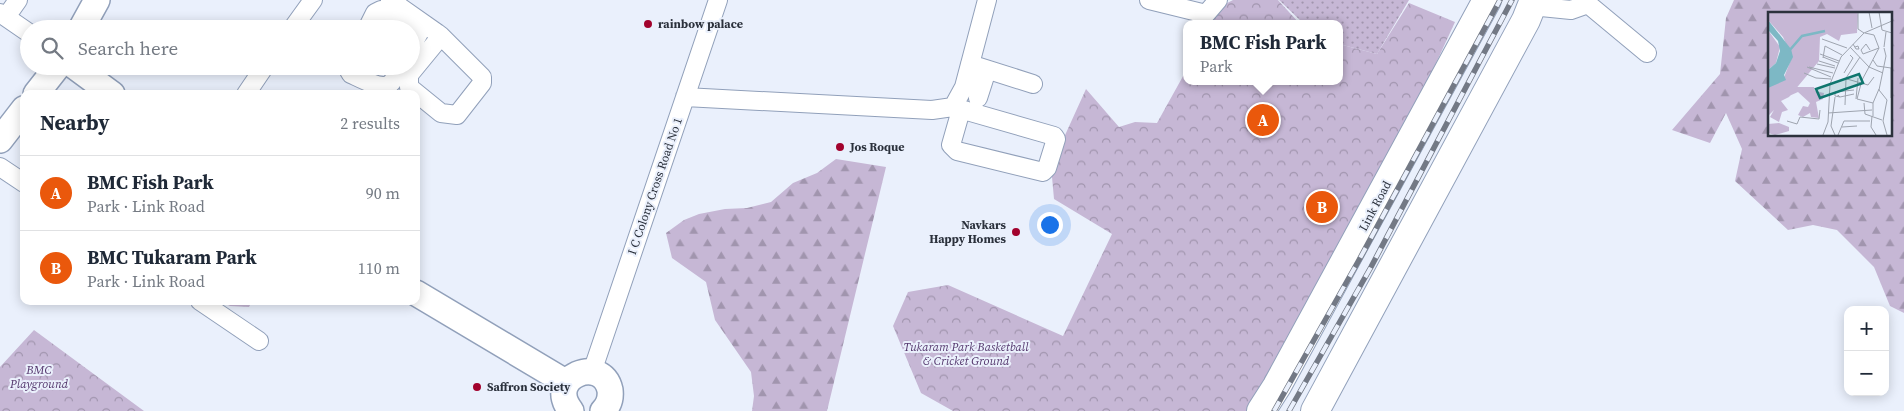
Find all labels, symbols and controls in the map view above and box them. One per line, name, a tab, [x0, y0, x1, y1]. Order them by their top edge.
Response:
inset map	[1768, 12, 1892, 136]
place label: rainbow palace	[658, 16, 743, 32]
marker: rainbow palace	[642, 18, 654, 30]
search box	[20, 20, 420, 75]
popup	[1183, 20, 1343, 85]
text: BMC Fish Park	[1200, 29, 1326, 55]
icon: search	[38, 34, 66, 62]
text: Search here	[78, 35, 178, 61]
text: Park	[1200, 55, 1233, 77]
pin: A	[1247, 101, 1279, 139]
text: Nearby	[40, 108, 110, 137]
text: 2 results	[340, 112, 400, 134]
street label: I C Colony Cross Road No 1	[624, 115, 686, 257]
place label: Jos Roque	[849, 139, 905, 155]
marker: Jos Roque	[834, 141, 846, 153]
text: BMC Fish Park	[87, 169, 214, 195]
street label: Link Road	[1355, 178, 1395, 234]
text: A	[51, 182, 61, 204]
text: 90 m	[366, 182, 400, 204]
pin: B	[1306, 188, 1338, 226]
text: Park · Link Road	[87, 195, 205, 217]
your location	[1037, 212, 1063, 238]
place label: Navkars Happy Homes	[929, 217, 1007, 247]
marker: Navkars Happy Homes	[1010, 226, 1022, 238]
text: BMC Tukaram Park	[87, 244, 257, 270]
text: B	[51, 257, 61, 279]
text: 110 m	[358, 257, 400, 279]
text: Park · Link Road	[87, 270, 205, 292]
map controls	[1844, 306, 1889, 396]
button: +	[1844, 306, 1889, 351]
park label: Tukaram Park Basketball & Cricket Ground	[903, 339, 1029, 369]
button: −	[1844, 351, 1889, 396]
park label: BMC Playground	[9, 362, 69, 392]
place label: Saffron Society	[487, 379, 571, 395]
marker: Saffron Society	[471, 381, 483, 393]

